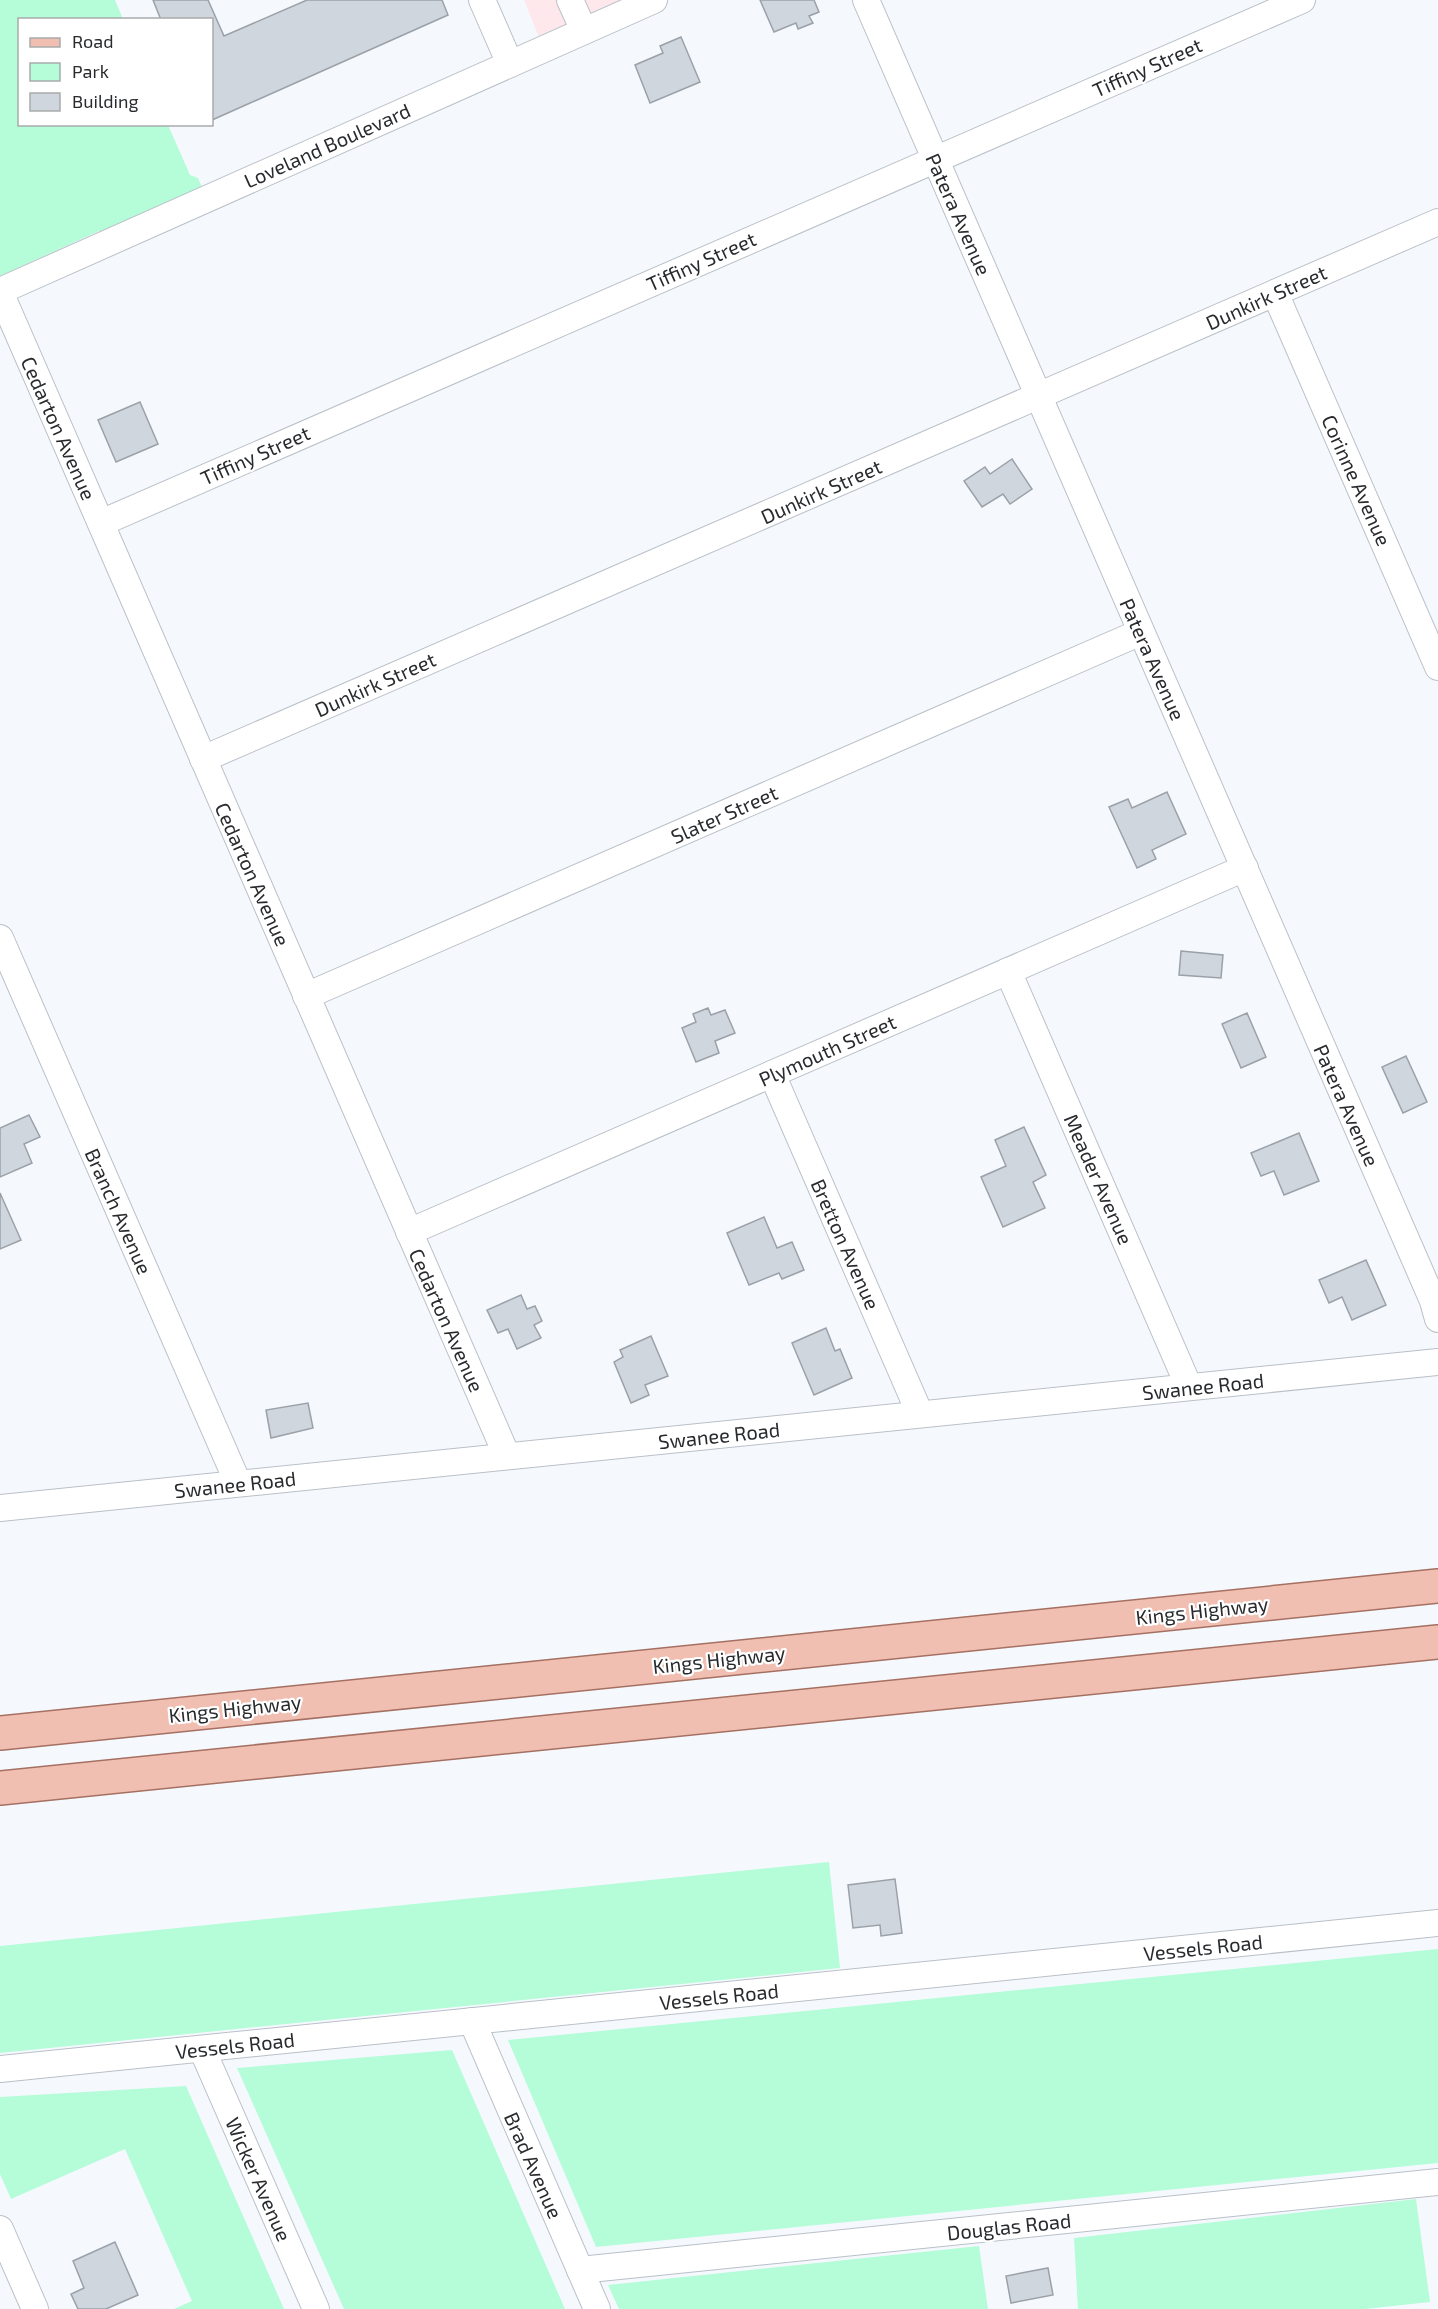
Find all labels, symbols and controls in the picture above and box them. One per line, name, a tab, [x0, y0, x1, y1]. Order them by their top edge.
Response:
legend	[18, 18, 213, 126]
text: Road	[72, 30, 113, 52]
street label: Tiffiny Street	[1089, 32, 1206, 102]
text: Park	[72, 60, 109, 82]
text: Building	[72, 90, 139, 112]
street label: Loveland Boulevard	[240, 97, 414, 193]
street label: Patera Avenue	[921, 149, 997, 279]
street label: Tiffiny Street	[643, 226, 760, 296]
street label: Dunkirk Street	[1202, 260, 1330, 334]
street label: Cedarton Avenue	[17, 353, 101, 503]
street label: Corinne Avenue	[1317, 411, 1397, 549]
street label: Tiffiny Street	[197, 420, 314, 490]
street label: Dunkirk Street	[757, 454, 885, 528]
street label: Patera Avenue	[1115, 594, 1191, 724]
street label: Dunkirk Street	[311, 647, 439, 721]
street label: Slater Street	[667, 780, 781, 848]
street label: Cedarton Avenue	[211, 799, 295, 949]
street label: Plymouth Street	[755, 1009, 900, 1091]
street label: Patera Avenue	[1309, 1040, 1385, 1170]
street label: Meader Avenue	[1060, 1110, 1138, 1248]
street label: Branch Avenue	[80, 1144, 158, 1278]
street label: Bretton Avenue	[807, 1175, 885, 1313]
street label: Cedarton Avenue	[405, 1245, 489, 1395]
street label: Swanee Road	[1141, 1368, 1265, 1404]
street label: Swanee Road	[657, 1417, 781, 1453]
street label: Swanee Road	[173, 1466, 297, 1502]
street label: Kings Highway	[1134, 1591, 1270, 1629]
street label: Kings Highway	[651, 1640, 787, 1678]
street label: Kings Highway	[167, 1689, 303, 1727]
street label: Vessels Road	[1142, 1929, 1264, 1965]
street label: Vessels Road	[658, 1978, 780, 2014]
street label: Vessels Road	[174, 2027, 296, 2063]
street label: Brad Avenue	[500, 2108, 568, 2222]
street label: Wicker Avenue	[221, 2113, 297, 2245]
street label: Douglas Road	[946, 2208, 1072, 2244]

